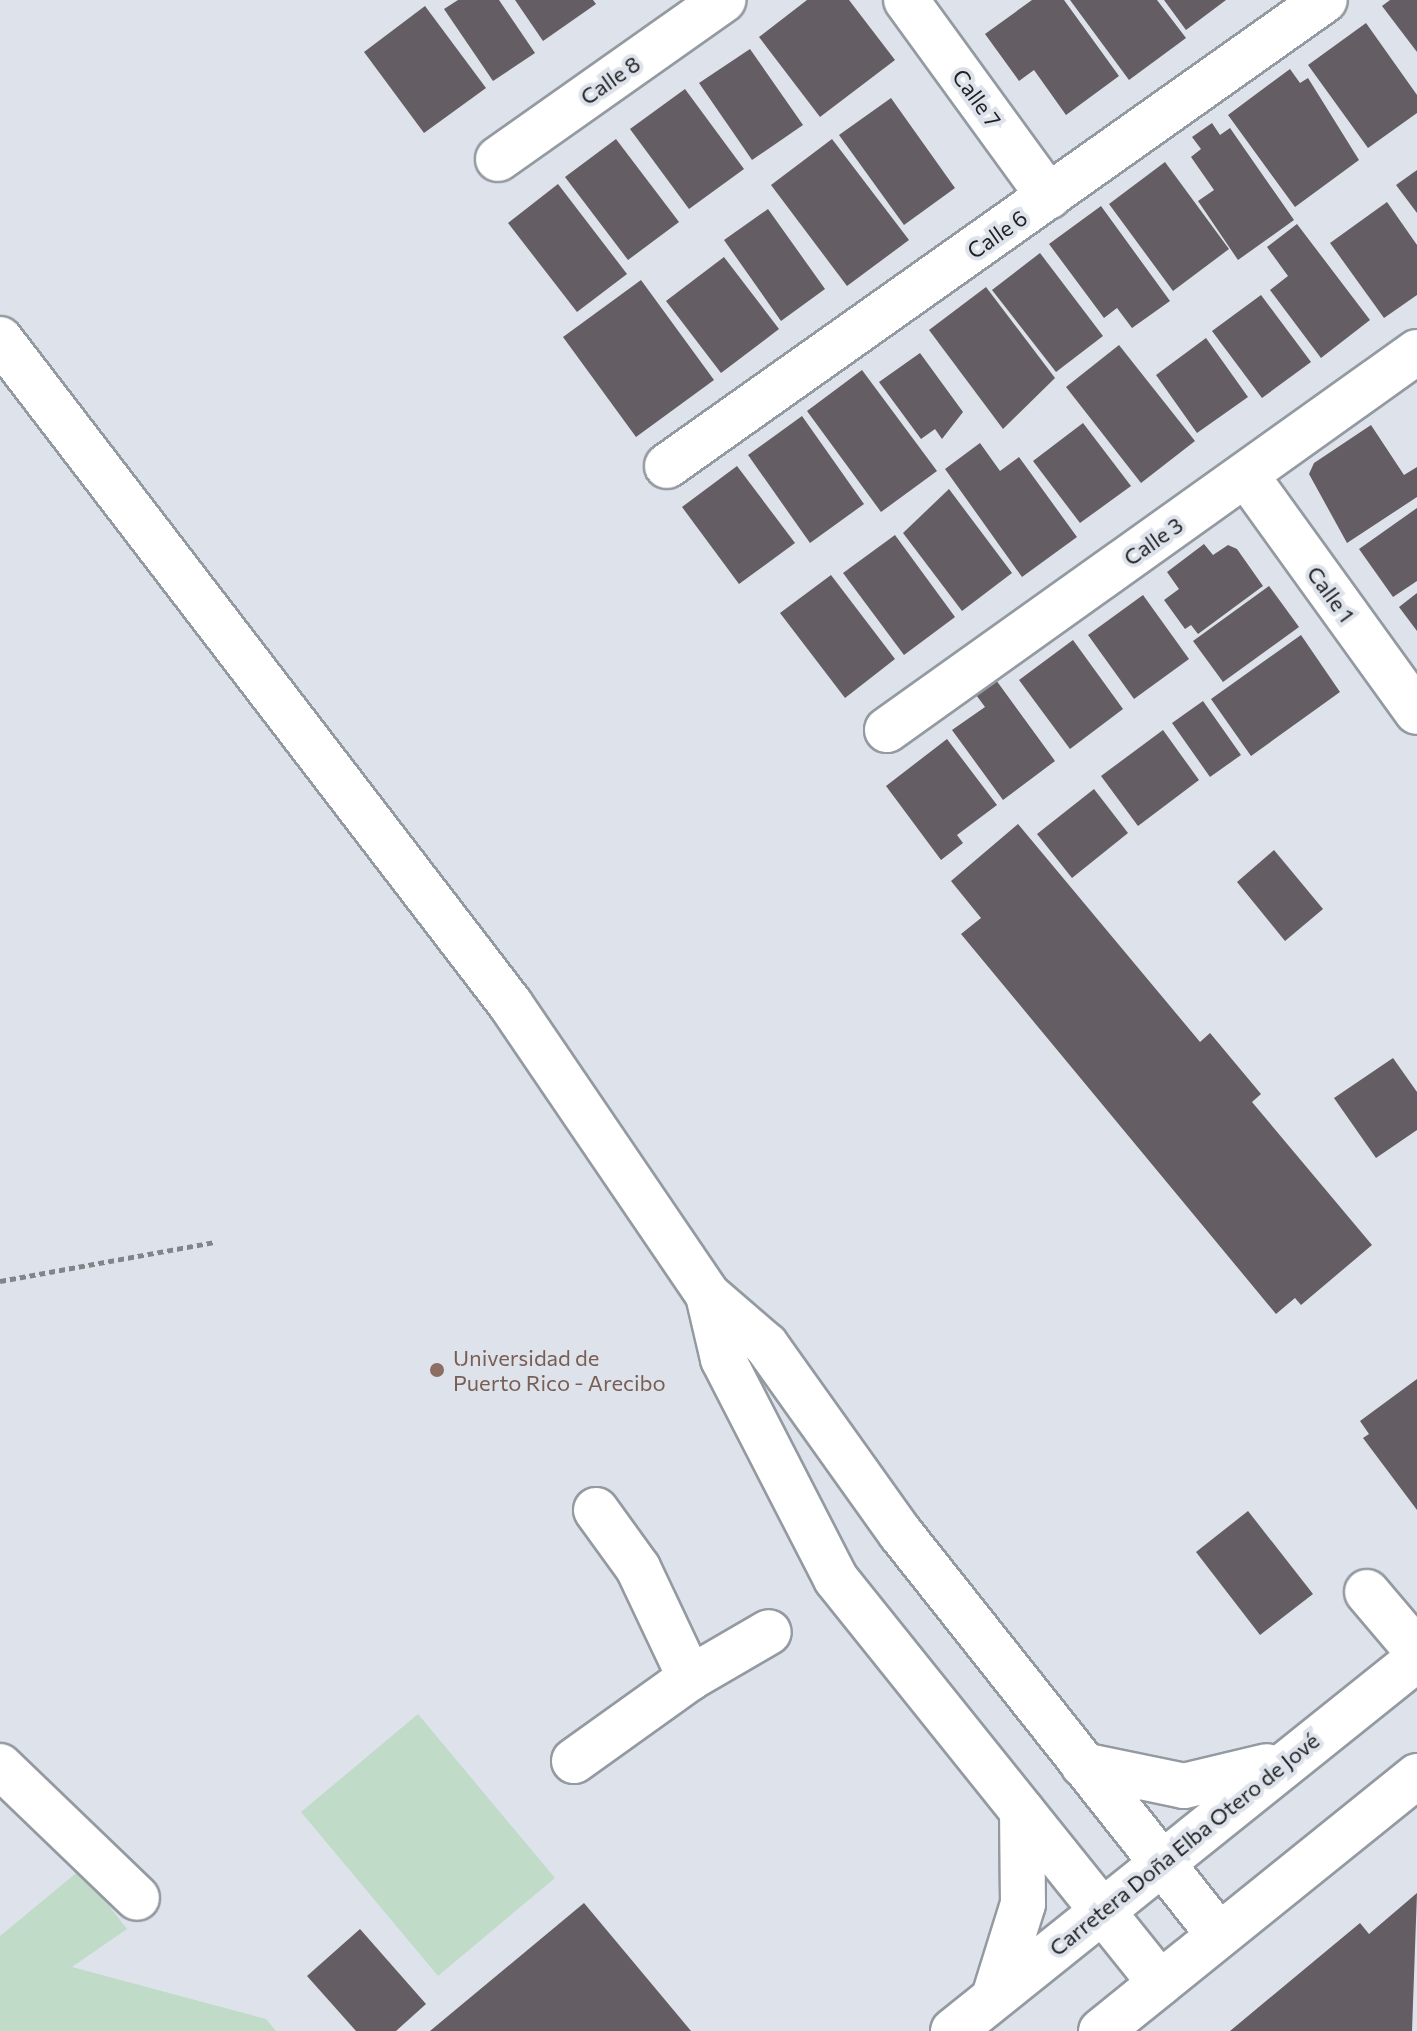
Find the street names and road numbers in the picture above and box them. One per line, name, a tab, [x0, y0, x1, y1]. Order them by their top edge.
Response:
street label: Calle 8	[575, 50, 645, 110]
street label: Calle 7	[947, 64, 1007, 132]
street label: Calle 6	[962, 204, 1032, 264]
street label: Calle 3	[1118, 511, 1188, 571]
street label: Calle 1	[1302, 561, 1360, 627]
street label: Carretera Doña Elba Otero de Jové	[1044, 1727, 1324, 1961]

